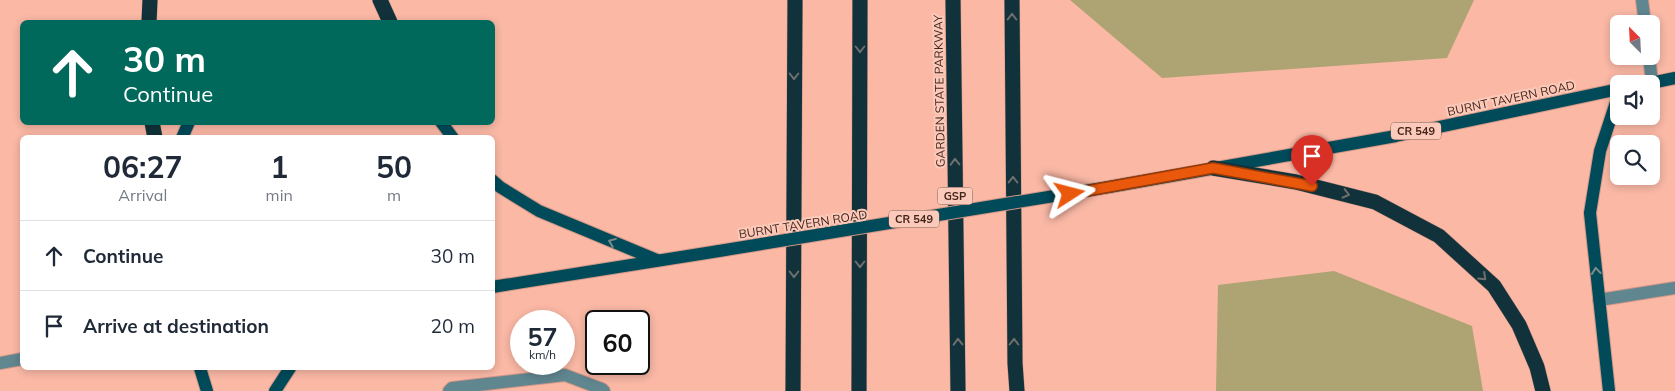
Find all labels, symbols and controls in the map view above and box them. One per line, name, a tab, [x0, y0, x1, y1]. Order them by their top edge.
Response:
one-way arrow	[1007, 13, 1017, 21]
street label: GARDEN STATE PARKWAY	[930, 14, 948, 167]
north arrow	[1610, 15, 1660, 65]
map controls	[1610, 15, 1660, 185]
text: 30 m	[123, 37, 206, 81]
icon: ahead	[40, 40, 105, 105]
one-way arrow	[855, 45, 865, 53]
one-way arrow	[789, 72, 799, 80]
button: sound	[1610, 75, 1660, 125]
street label: BURNT TAVERN ROAD	[1446, 77, 1576, 119]
text: Continue	[123, 80, 213, 108]
road number: CR 549	[1391, 122, 1441, 140]
pin	[1291, 135, 1333, 186]
button: search	[1610, 135, 1660, 185]
icon: arrive	[1298, 142, 1326, 170]
text: 06:27	[103, 148, 183, 186]
text: 1	[270, 148, 288, 186]
text: 50	[376, 148, 412, 186]
one-way arrow	[950, 158, 960, 166]
position arrow	[1043, 167, 1095, 219]
one-way arrow	[1008, 176, 1018, 184]
text: Arrival	[118, 185, 167, 205]
text: min	[266, 185, 293, 205]
text: m	[387, 185, 401, 205]
road number: GSP	[938, 188, 972, 205]
one-way arrow	[1342, 189, 1350, 199]
street label: BURNT TAVERN ROAD	[738, 206, 868, 242]
road number: CR 549	[889, 210, 939, 228]
one-way arrow	[608, 238, 617, 248]
icon: ahead	[40, 242, 68, 270]
text: Continue	[83, 244, 163, 268]
text: 30 m	[431, 244, 475, 268]
one-way arrow	[855, 260, 865, 268]
one-way arrow	[1591, 267, 1602, 275]
one-way arrow	[789, 270, 799, 278]
one-way arrow	[1478, 271, 1487, 280]
speed limit sign: 60	[585, 310, 650, 375]
icon: arrive	[40, 312, 68, 340]
text: Arrive at destination	[83, 314, 269, 338]
text: 20 m	[431, 314, 475, 338]
text: 57	[527, 321, 558, 352]
one-way arrow	[952, 338, 963, 346]
one-way arrow	[1009, 338, 1020, 346]
text: km/h	[529, 347, 556, 362]

